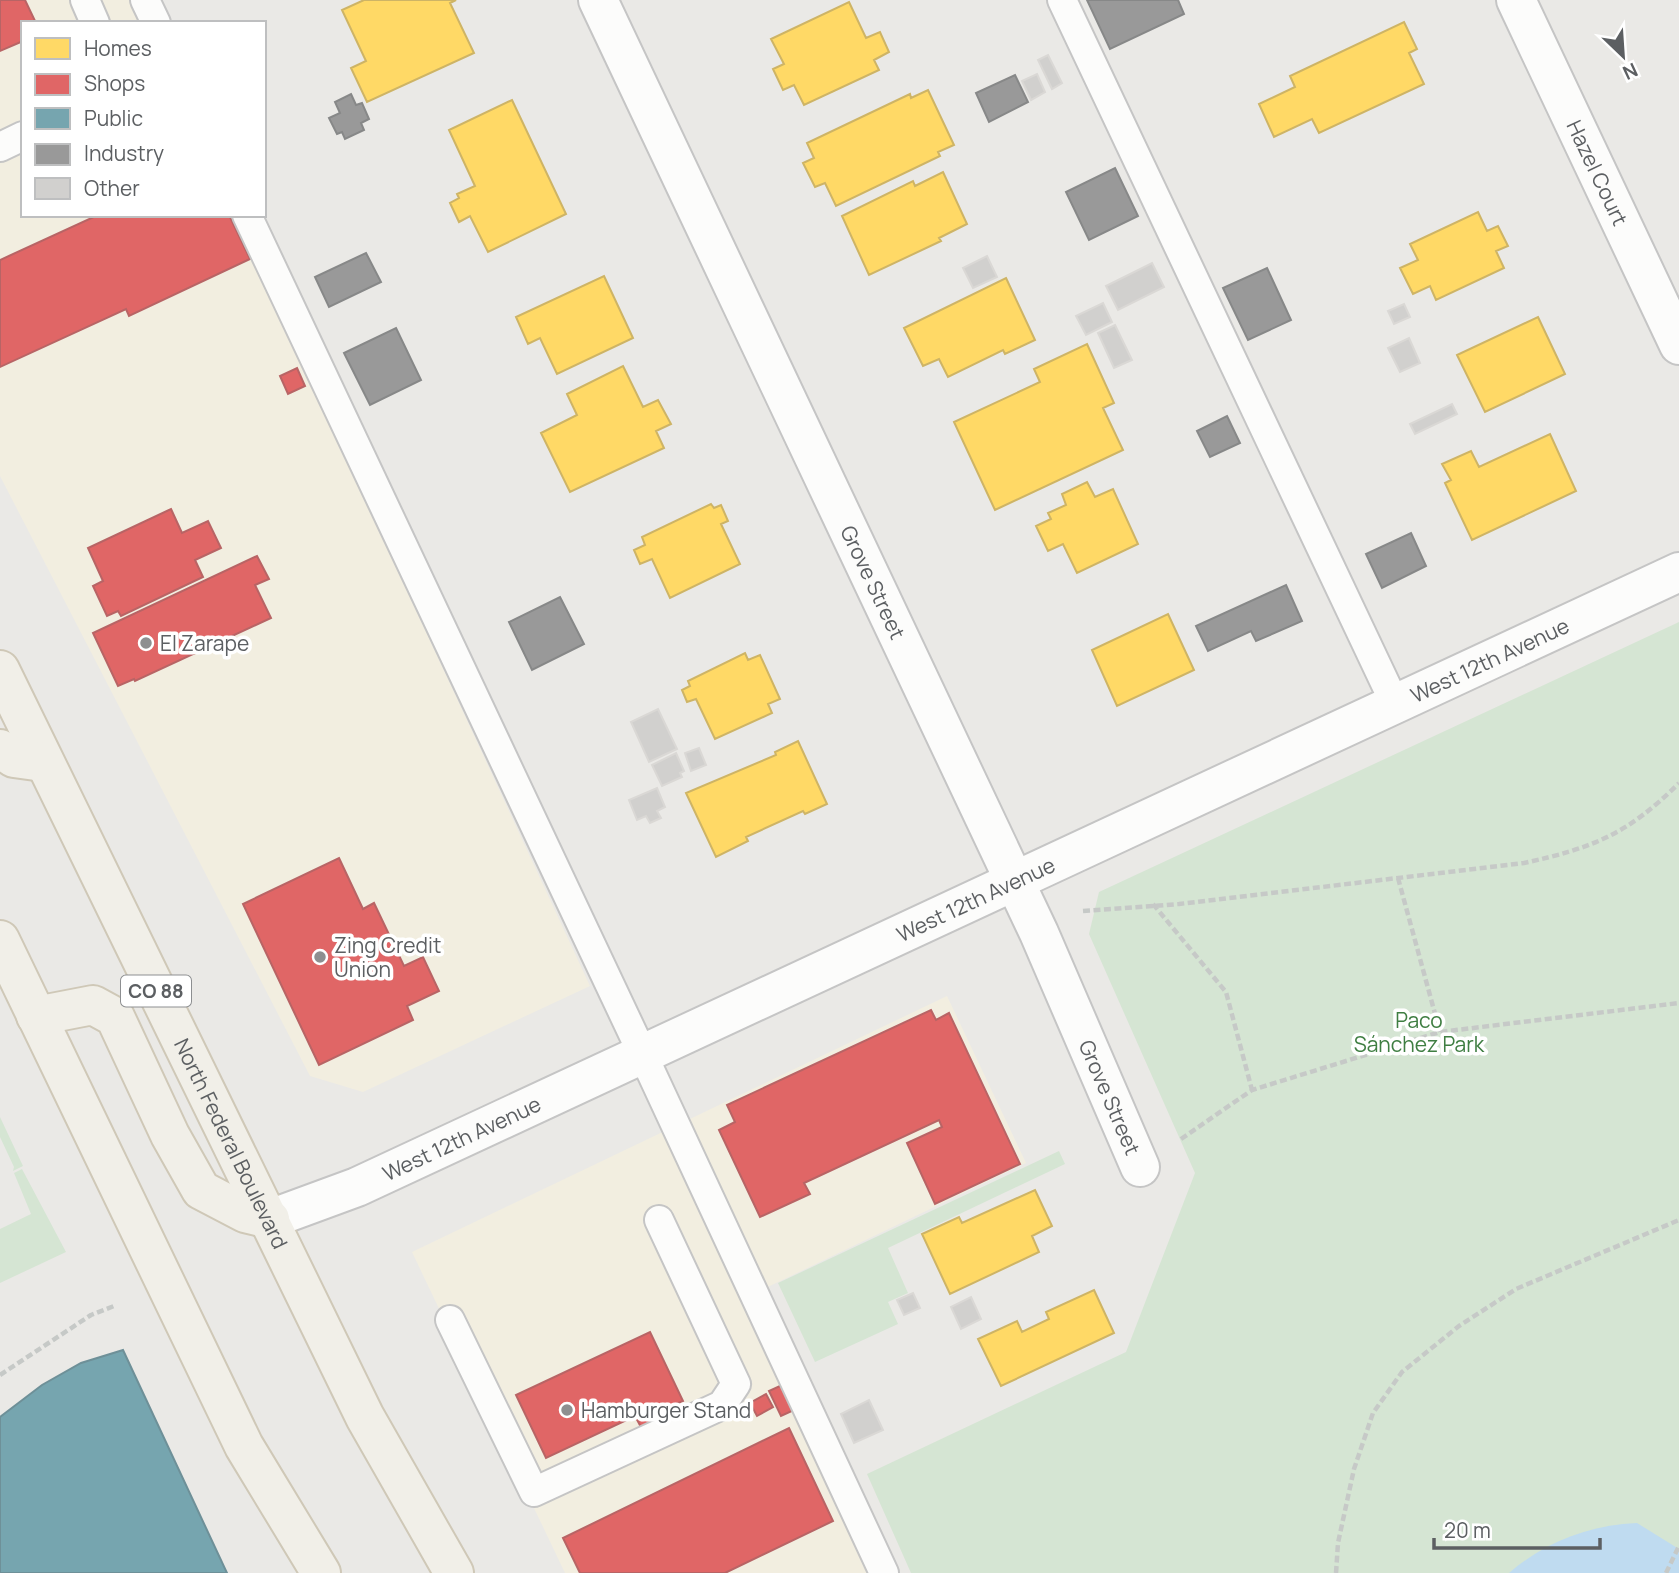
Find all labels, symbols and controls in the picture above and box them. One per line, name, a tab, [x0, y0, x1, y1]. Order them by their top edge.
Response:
legend	[21, 21, 266, 217]
north arrow	[1588, 21, 1658, 91]
text: Homes	[84, 34, 152, 62]
text: N	[1619, 57, 1642, 86]
text: Shops	[84, 69, 145, 97]
text: Public	[84, 104, 143, 132]
street label: Hazel Court	[1561, 115, 1635, 230]
text: Industry	[84, 139, 164, 167]
text: Other	[84, 174, 140, 202]
street label: Grove Street	[834, 521, 912, 644]
street label: West 12th Avenue	[1406, 611, 1573, 709]
place label: El Zarape	[160, 629, 249, 657]
marker: El Zarape	[138, 635, 154, 651]
street label: West 12th Avenue	[892, 850, 1059, 948]
place label: Zing Credit Union	[334, 931, 441, 983]
marker: Zing Credit Union	[312, 949, 328, 965]
road number: CO 88	[121, 976, 191, 1007]
park label: Paco Sánchez Park	[1354, 1006, 1485, 1058]
street label: North Federal Boulevard	[168, 1034, 295, 1253]
street label: Grove Street	[1073, 1036, 1147, 1159]
street label: West 12th Avenue	[378, 1089, 545, 1187]
place label: Hamburger Stand	[581, 1396, 751, 1424]
marker: Hamburger Stand	[559, 1402, 575, 1418]
scale bar	[1434, 1506, 1600, 1550]
text: 20 m	[1444, 1516, 1491, 1544]

